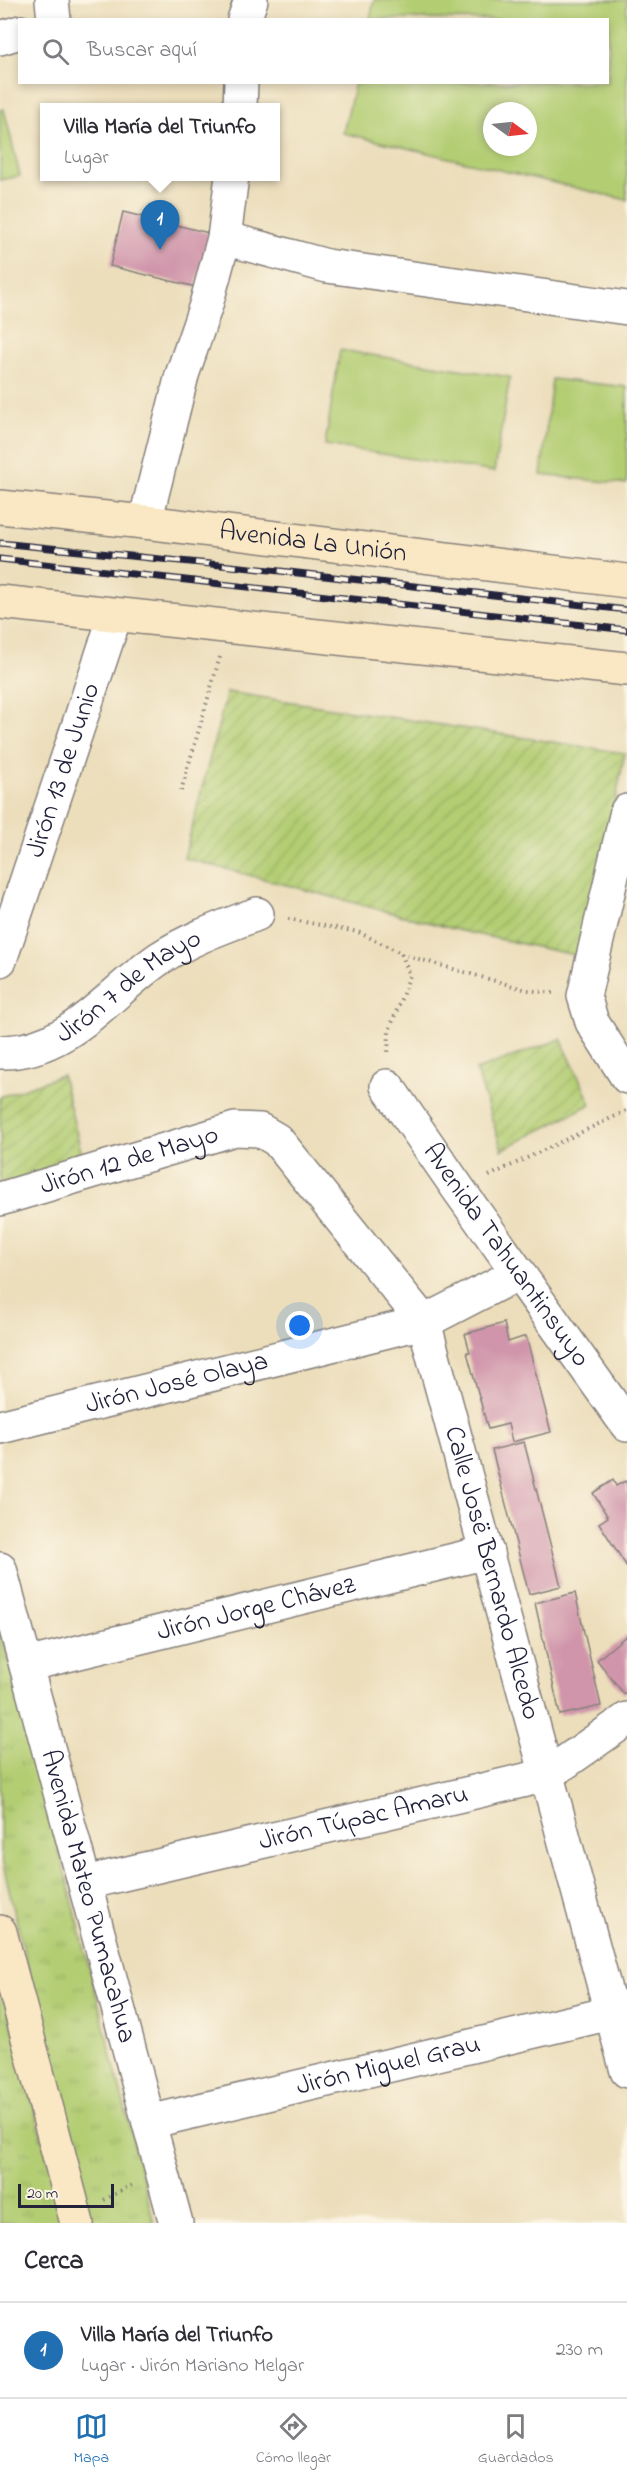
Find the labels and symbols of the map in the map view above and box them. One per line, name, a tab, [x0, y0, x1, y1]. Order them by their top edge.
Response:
north arrow	[483, 102, 537, 156]
pin: 1	[140, 200, 180, 250]
street label: Avenida La Unión	[217, 512, 409, 573]
street label: Jirón 13 de Junio	[16, 678, 111, 863]
street label: Jirón 7 de Mayo	[49, 919, 208, 1054]
street label: Jirón 12 de Mayo	[36, 1115, 223, 1205]
street label: Avenida Tahuantinsuyo	[413, 1135, 599, 1376]
your location	[285, 1311, 314, 1340]
street label: Jirón José Olaya	[81, 1342, 272, 1425]
street label: Calle Josë Bernardo Alcedo	[434, 1422, 550, 1724]
street label: Jirón Jorge Chávez	[153, 1565, 360, 1652]
street label: Avenida Mateo Pumacahua	[30, 1745, 146, 2047]
street label: Jirón Túpac Amaru	[255, 1775, 472, 1861]
street label: Jirón Miguel Grau	[292, 2025, 484, 2106]
scale bar	[18, 2181, 114, 2208]

